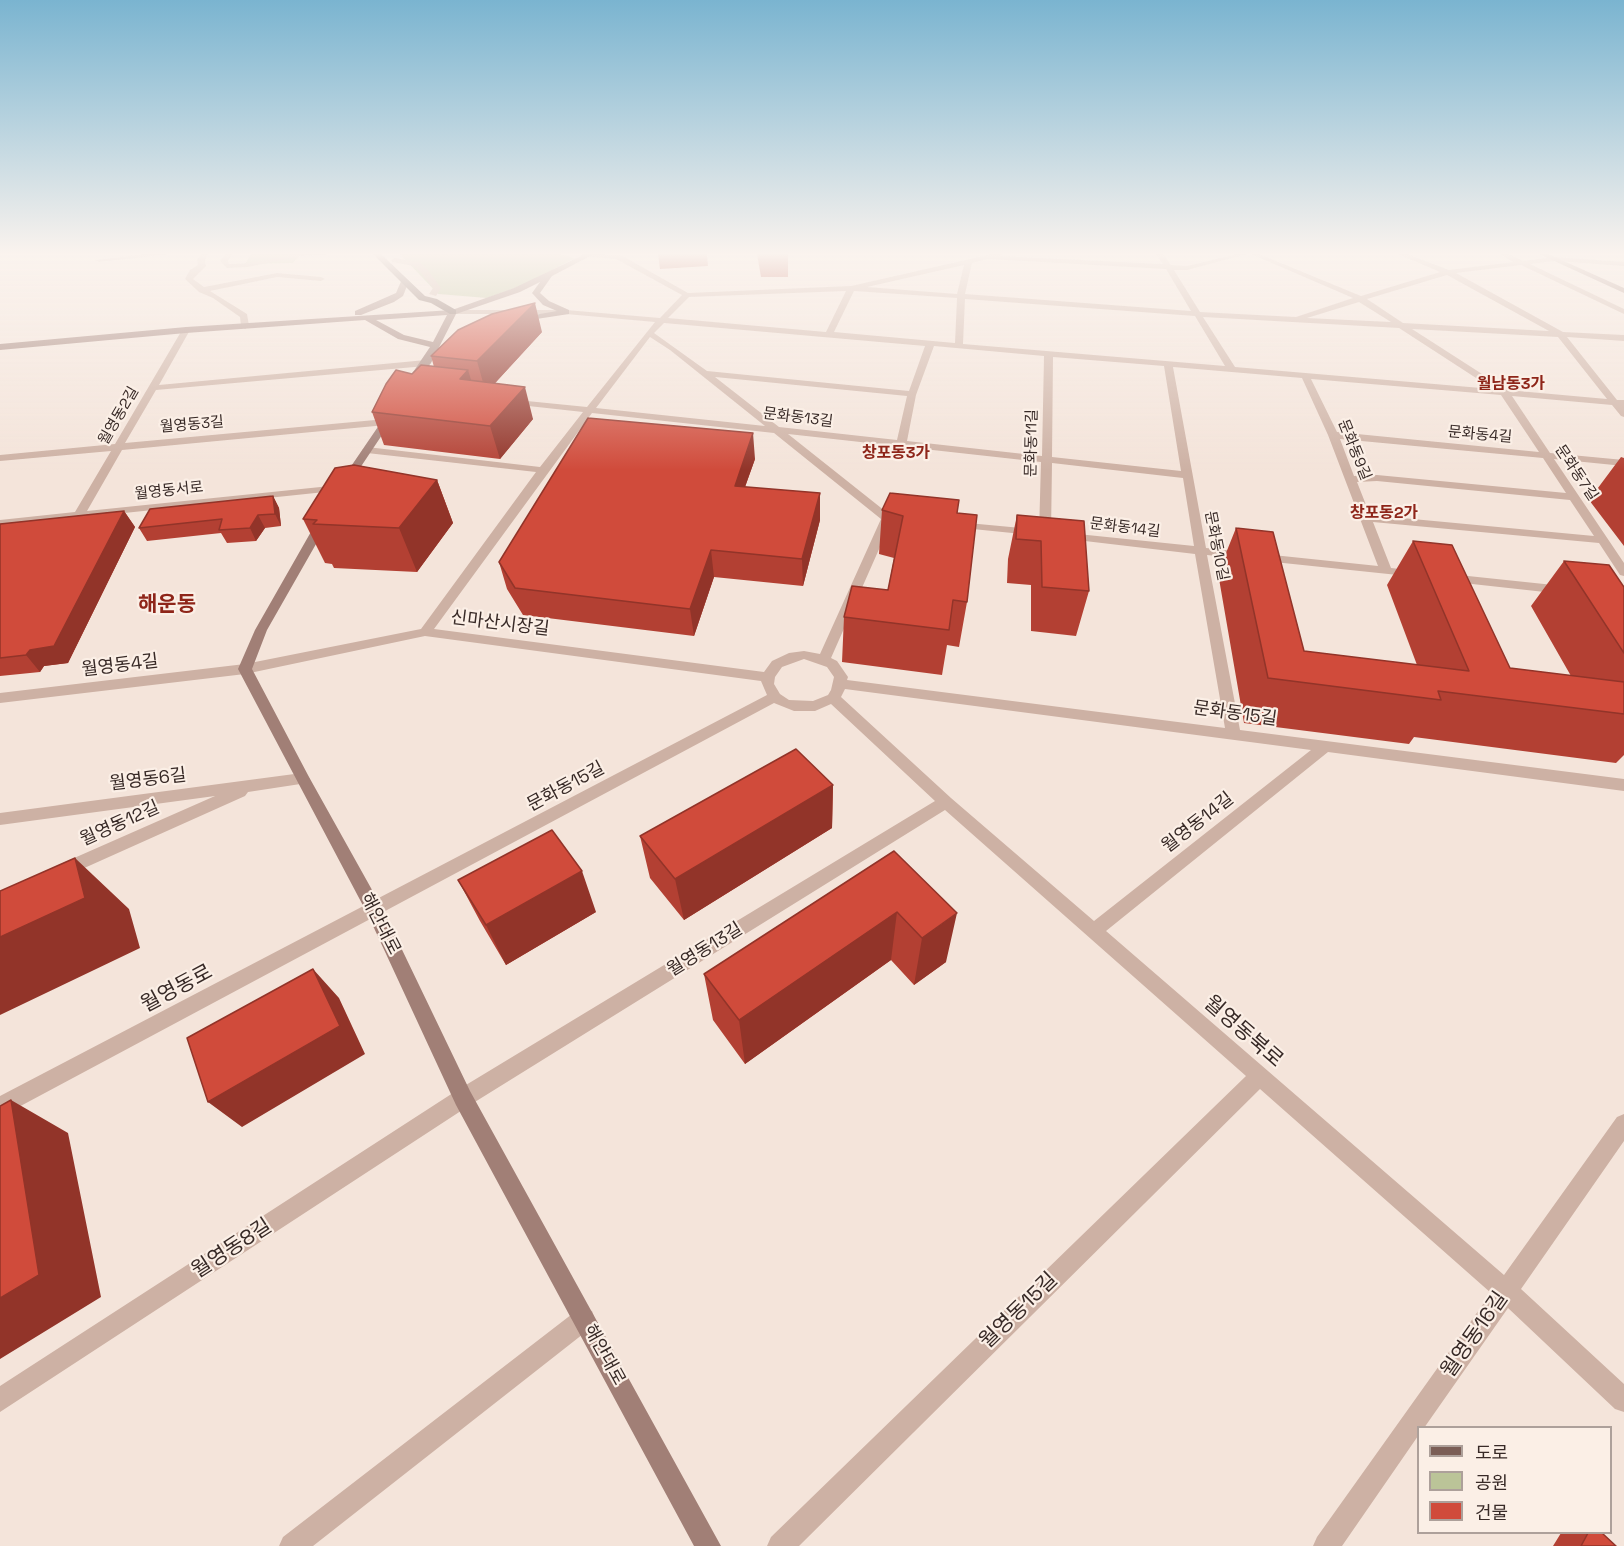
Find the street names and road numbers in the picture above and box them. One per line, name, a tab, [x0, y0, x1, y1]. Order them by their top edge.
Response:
street label: 월영동2길	[95, 384, 143, 448]
street label: 문화동13길	[762, 405, 834, 431]
street label: 문화동11길	[1022, 409, 1042, 477]
street label: 월영동3길	[159, 413, 225, 437]
street label: 문화동9길	[1334, 417, 1374, 483]
street label: 문화동4길	[1447, 423, 1513, 447]
street label: 문화동7길	[1551, 442, 1601, 504]
street label: 월영동서로	[134, 478, 204, 504]
street label: 문화동10길	[1200, 509, 1232, 583]
street label: 문화동14길	[1089, 515, 1161, 541]
street label: 신마산시장길	[449, 607, 551, 641]
street label: 월영동4길	[80, 651, 160, 681]
street label: 문화동15길	[1192, 697, 1278, 731]
street label: 문화동15길	[524, 758, 608, 816]
street label: 월영동6길	[108, 765, 188, 795]
street label: 월영동14길	[1158, 788, 1238, 858]
street label: 월영동12길	[77, 797, 163, 851]
street label: 해안대로	[355, 890, 405, 958]
street label: 월영동13길	[663, 918, 747, 982]
street label: 월영동로	[137, 960, 217, 1018]
street label: 월영동북로	[1198, 991, 1288, 1073]
street label: 월영동8길	[187, 1214, 277, 1284]
street label: 월영동15길	[975, 1268, 1063, 1354]
street label: 월영동16길	[1436, 1287, 1514, 1383]
street label: 해안대로	[578, 1321, 630, 1389]

